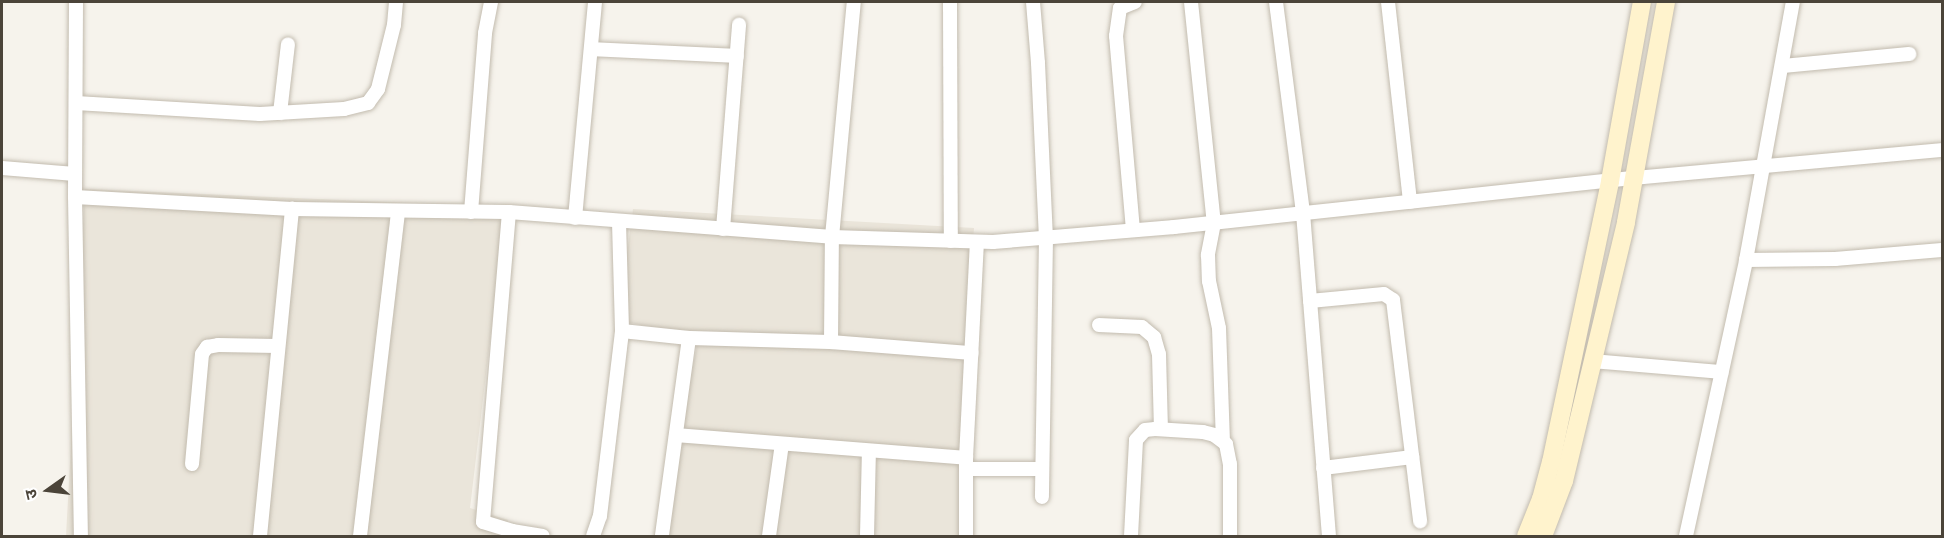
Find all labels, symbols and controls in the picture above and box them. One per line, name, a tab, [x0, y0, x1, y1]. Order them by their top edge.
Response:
north arrow	[18, 460, 78, 520]
text: उ	[19, 487, 42, 502]

